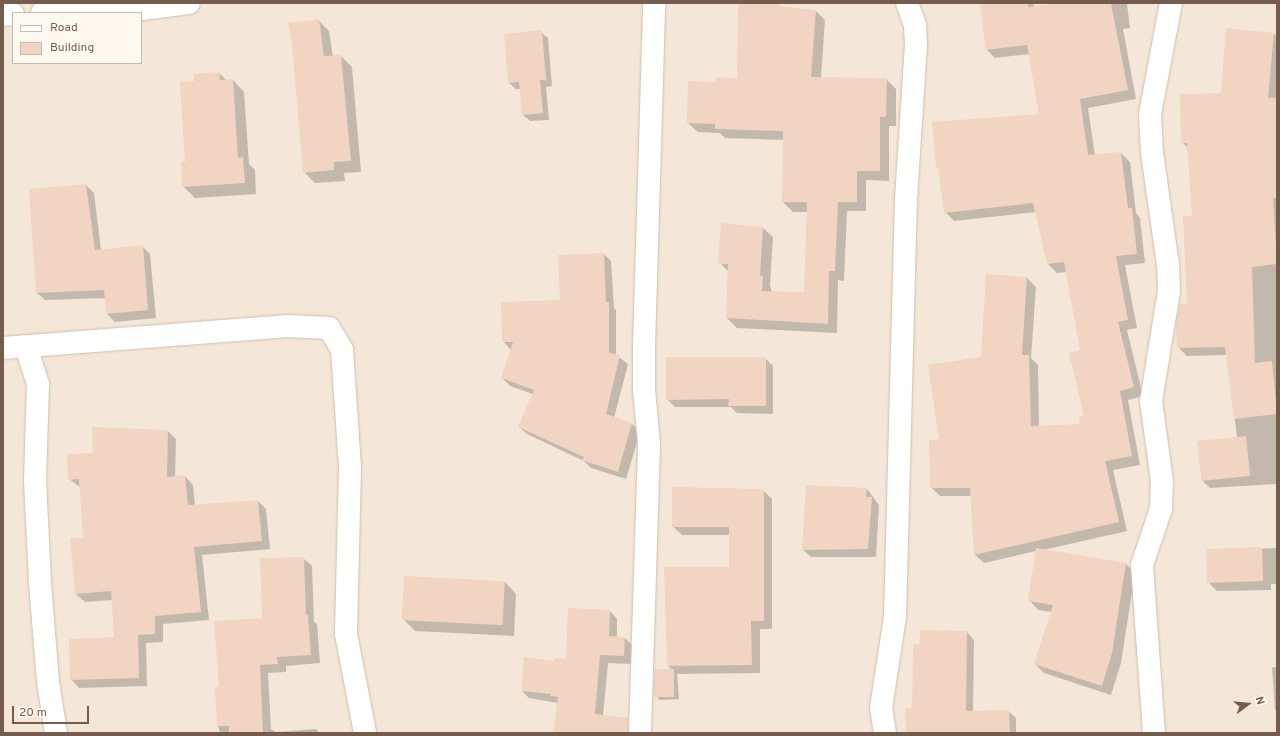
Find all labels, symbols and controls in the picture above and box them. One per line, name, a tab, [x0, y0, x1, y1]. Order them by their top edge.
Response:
legend	[12, 12, 142, 64]
text: Road	[50, 20, 78, 36]
text: Building	[50, 40, 94, 56]
north arrow	[1228, 684, 1268, 724]
text: N	[1252, 695, 1267, 706]
scale bar	[14, 698, 91, 724]
text: 20 m	[19, 705, 47, 721]

